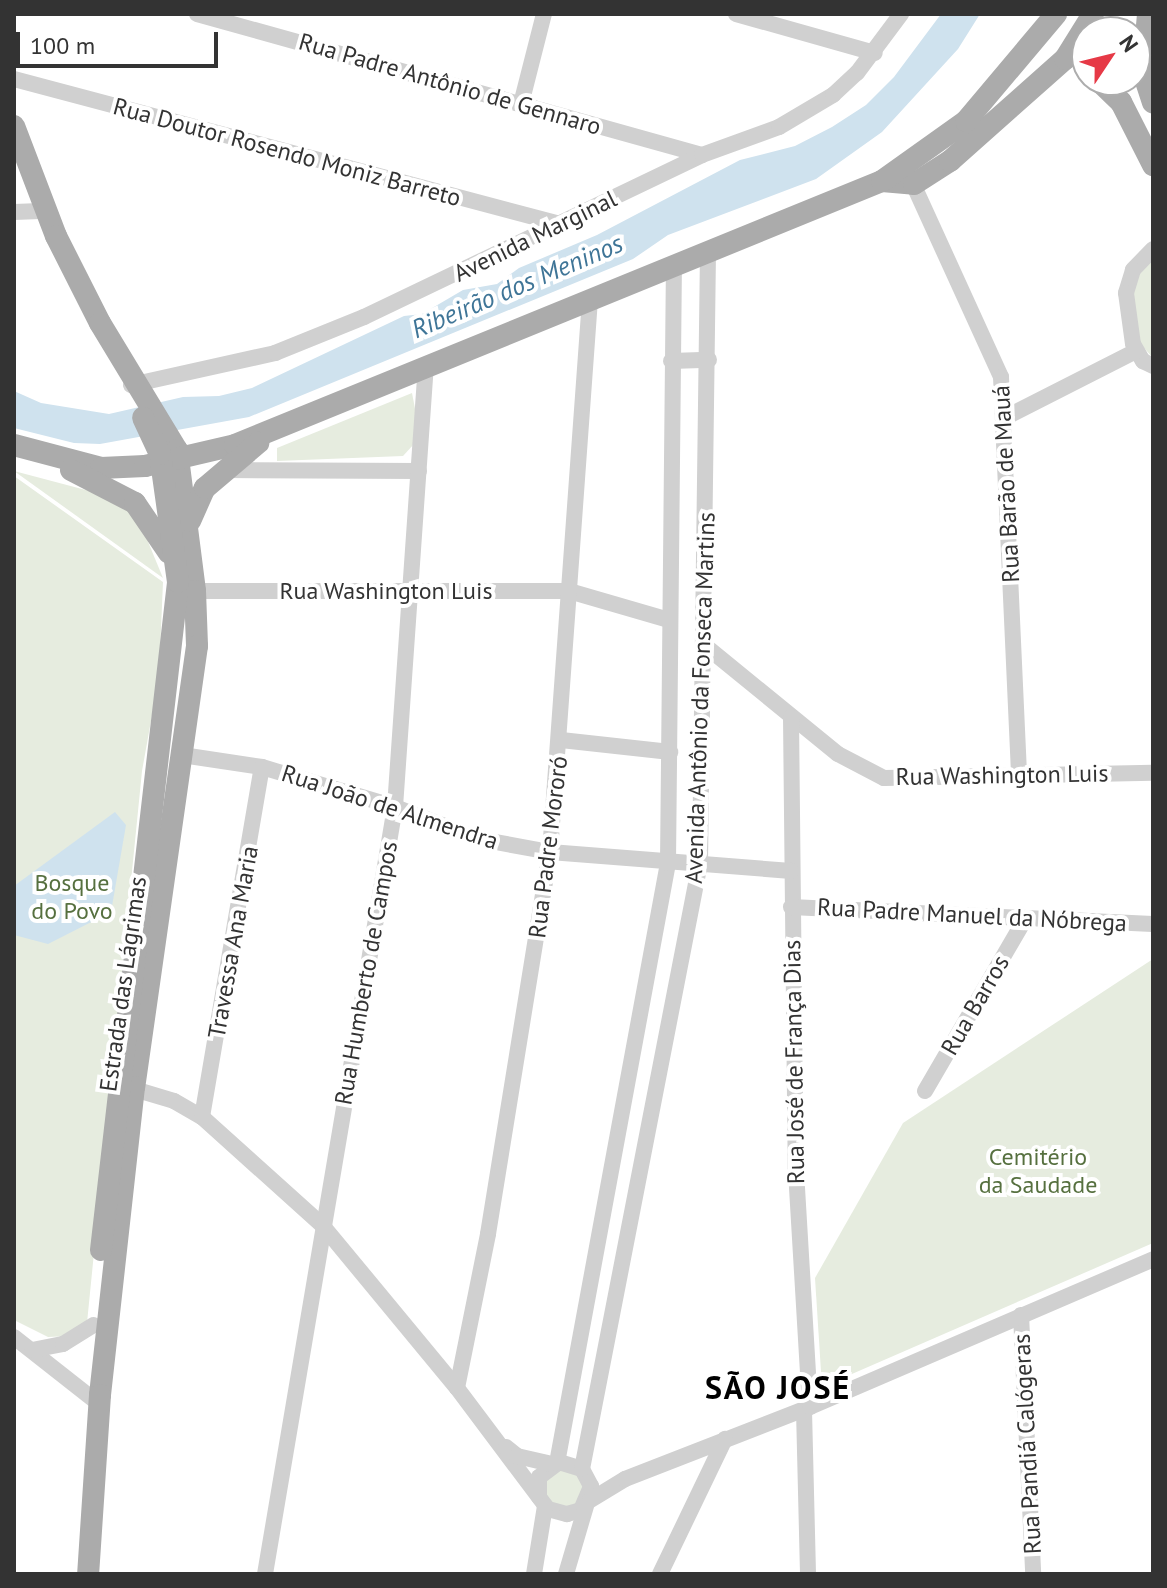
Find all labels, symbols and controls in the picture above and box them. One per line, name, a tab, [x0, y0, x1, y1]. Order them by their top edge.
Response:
scale bar	[20, 16, 222, 66]
north arrow	[1071, 16, 1151, 96]
street label: Rua Padre Antônio de Gennaro	[295, 27, 605, 141]
text: N	[1113, 29, 1145, 57]
text: 100 m	[30, 30, 95, 61]
street label: Rua Doutor Rosendo Moniz Barreto	[110, 92, 464, 212]
street label: Avenida Marginal	[449, 184, 621, 288]
water label: Ribeirão dos Meninos	[407, 227, 627, 345]
street label: Rua Barão de Mauá	[986, 384, 1026, 584]
street label: Avenida Antônio da Fonseca Martins	[679, 511, 721, 885]
street label: Rua Washington Luis	[279, 577, 493, 605]
street label: Rua Padre Mororó	[523, 754, 573, 940]
street label: Rua João de Almendra	[278, 758, 502, 856]
street label: Rua Washington Luis	[895, 759, 1109, 791]
street label: Rua Humberto de Campos	[329, 839, 403, 1107]
street label: Travessa Ana Maria	[202, 843, 264, 1041]
park label: Bosque do Povo	[31, 869, 113, 925]
street label: Estrada das Lágrimas	[94, 875, 152, 1093]
street label: Rua Padre Manuel da Nóbrega	[816, 893, 1128, 937]
street label: Rua José de França Dias	[777, 940, 811, 1184]
street label: Rua Barros	[935, 950, 1015, 1060]
park label: Cemitério da Saudade	[979, 1143, 1097, 1199]
street label: Rua Pandiá Calógeras	[1007, 1333, 1047, 1555]
district label: SÃO JOSÉ	[705, 1368, 851, 1406]

